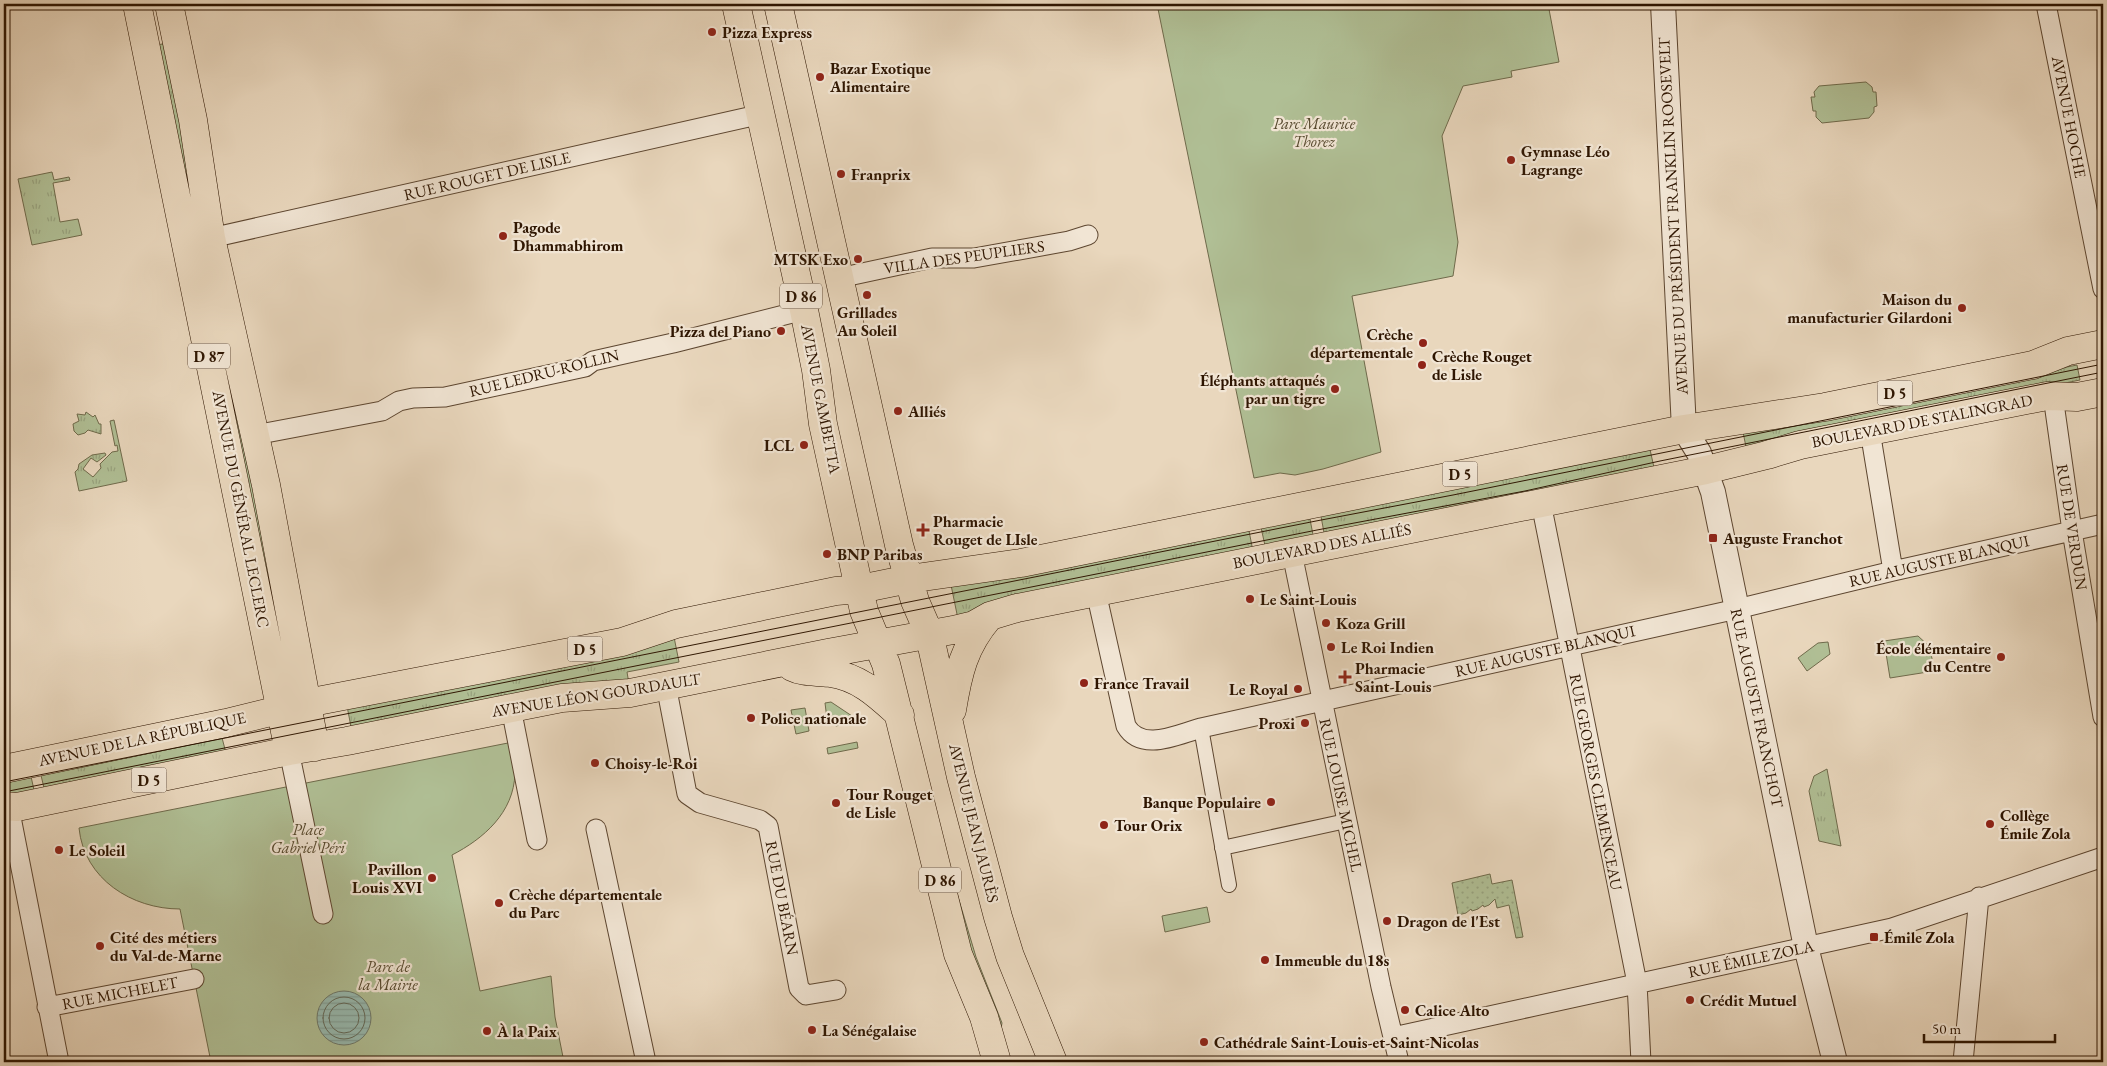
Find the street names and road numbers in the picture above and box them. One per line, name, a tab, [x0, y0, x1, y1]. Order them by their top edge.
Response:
street label: AVENUE DU PRÉSIDENT FRANKLIN ROOSEVELT	[1653, 36, 1693, 396]
street label: AVENUE HOCHE	[2047, 53, 2091, 180]
street label: RUE ROUGET DE LISLE	[402, 147, 572, 205]
street label: VILLA DES PEUPLIERS	[882, 235, 1046, 279]
road number: D 86	[780, 284, 822, 308]
street label: AVENUE GAMBETTA	[796, 321, 846, 477]
road number: D 87	[188, 344, 230, 368]
street label: RUE LEDRU-ROLLIN	[467, 344, 622, 402]
road number: D 5	[1878, 380, 1912, 406]
street label: AVENUE DU GÉNÉRAL LECLERC	[207, 388, 274, 629]
street label: BOULEVARD DE STALINGRAD	[1810, 389, 2034, 453]
road number: D 5	[1442, 462, 1478, 486]
street label: RUE DE VERDUN	[2052, 462, 2092, 592]
street label: BOULEVARD DES ALLIÉS	[1231, 518, 1413, 574]
street label: RUE AUGUSTE BLANQUI	[1847, 530, 2032, 592]
street label: RUE AUGUSTE FRANCHOT	[1726, 606, 1788, 810]
street label: RUE AUGUSTE BLANQUI	[1453, 620, 1638, 682]
road number: D 5	[568, 636, 602, 662]
street label: AVENUE LÉON GOURDAULT	[489, 668, 702, 722]
street label: RUE GEORGES CLEMENCEAU	[1565, 672, 1627, 892]
street label: AVENUE DE LA RÉPUBLIQUE	[35, 707, 248, 771]
street label: RUE LOUISE MICHEL	[1314, 716, 1368, 874]
street label: AVENUE JEAN JAURÈS	[944, 740, 1004, 905]
road number: D 5	[132, 768, 166, 792]
street label: RUE DU BÉARN	[761, 839, 803, 957]
road number: D 86	[919, 868, 961, 892]
street label: RUE ÉMILE ZOLA	[1686, 935, 1817, 983]
street label: RUE MICHELET	[60, 971, 180, 1015]

